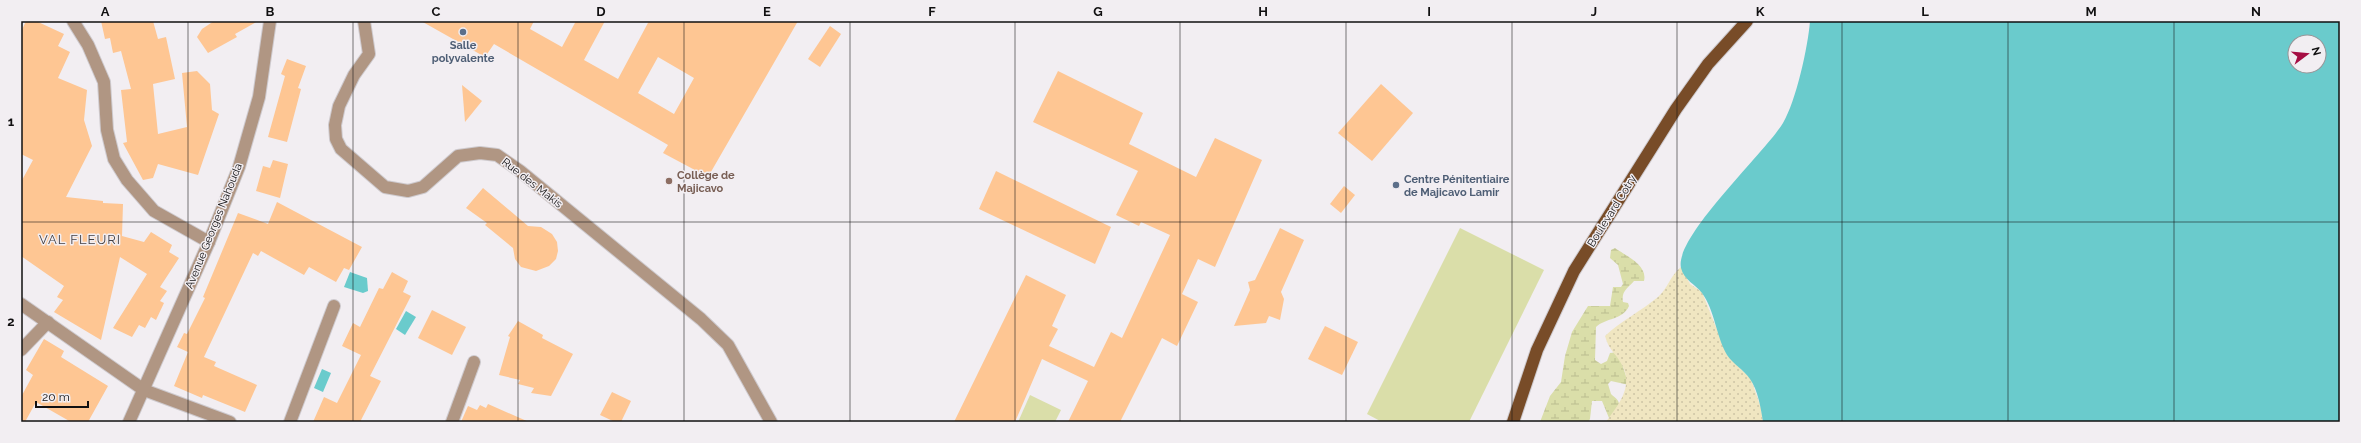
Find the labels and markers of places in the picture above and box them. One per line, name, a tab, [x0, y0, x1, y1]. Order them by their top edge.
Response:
marker: Salle polyvalente	[458, 27, 468, 37]
place label: Salle polyvalente	[432, 39, 495, 65]
place label: Collège de Majicavo	[677, 169, 735, 195]
place label: Centre Pénitentiaire de Majicavo Lamir	[1404, 173, 1510, 199]
marker: Collège de Majicavo	[664, 176, 674, 186]
marker: Centre Pénitentiaire de Majicavo Lamir	[1391, 180, 1401, 190]

